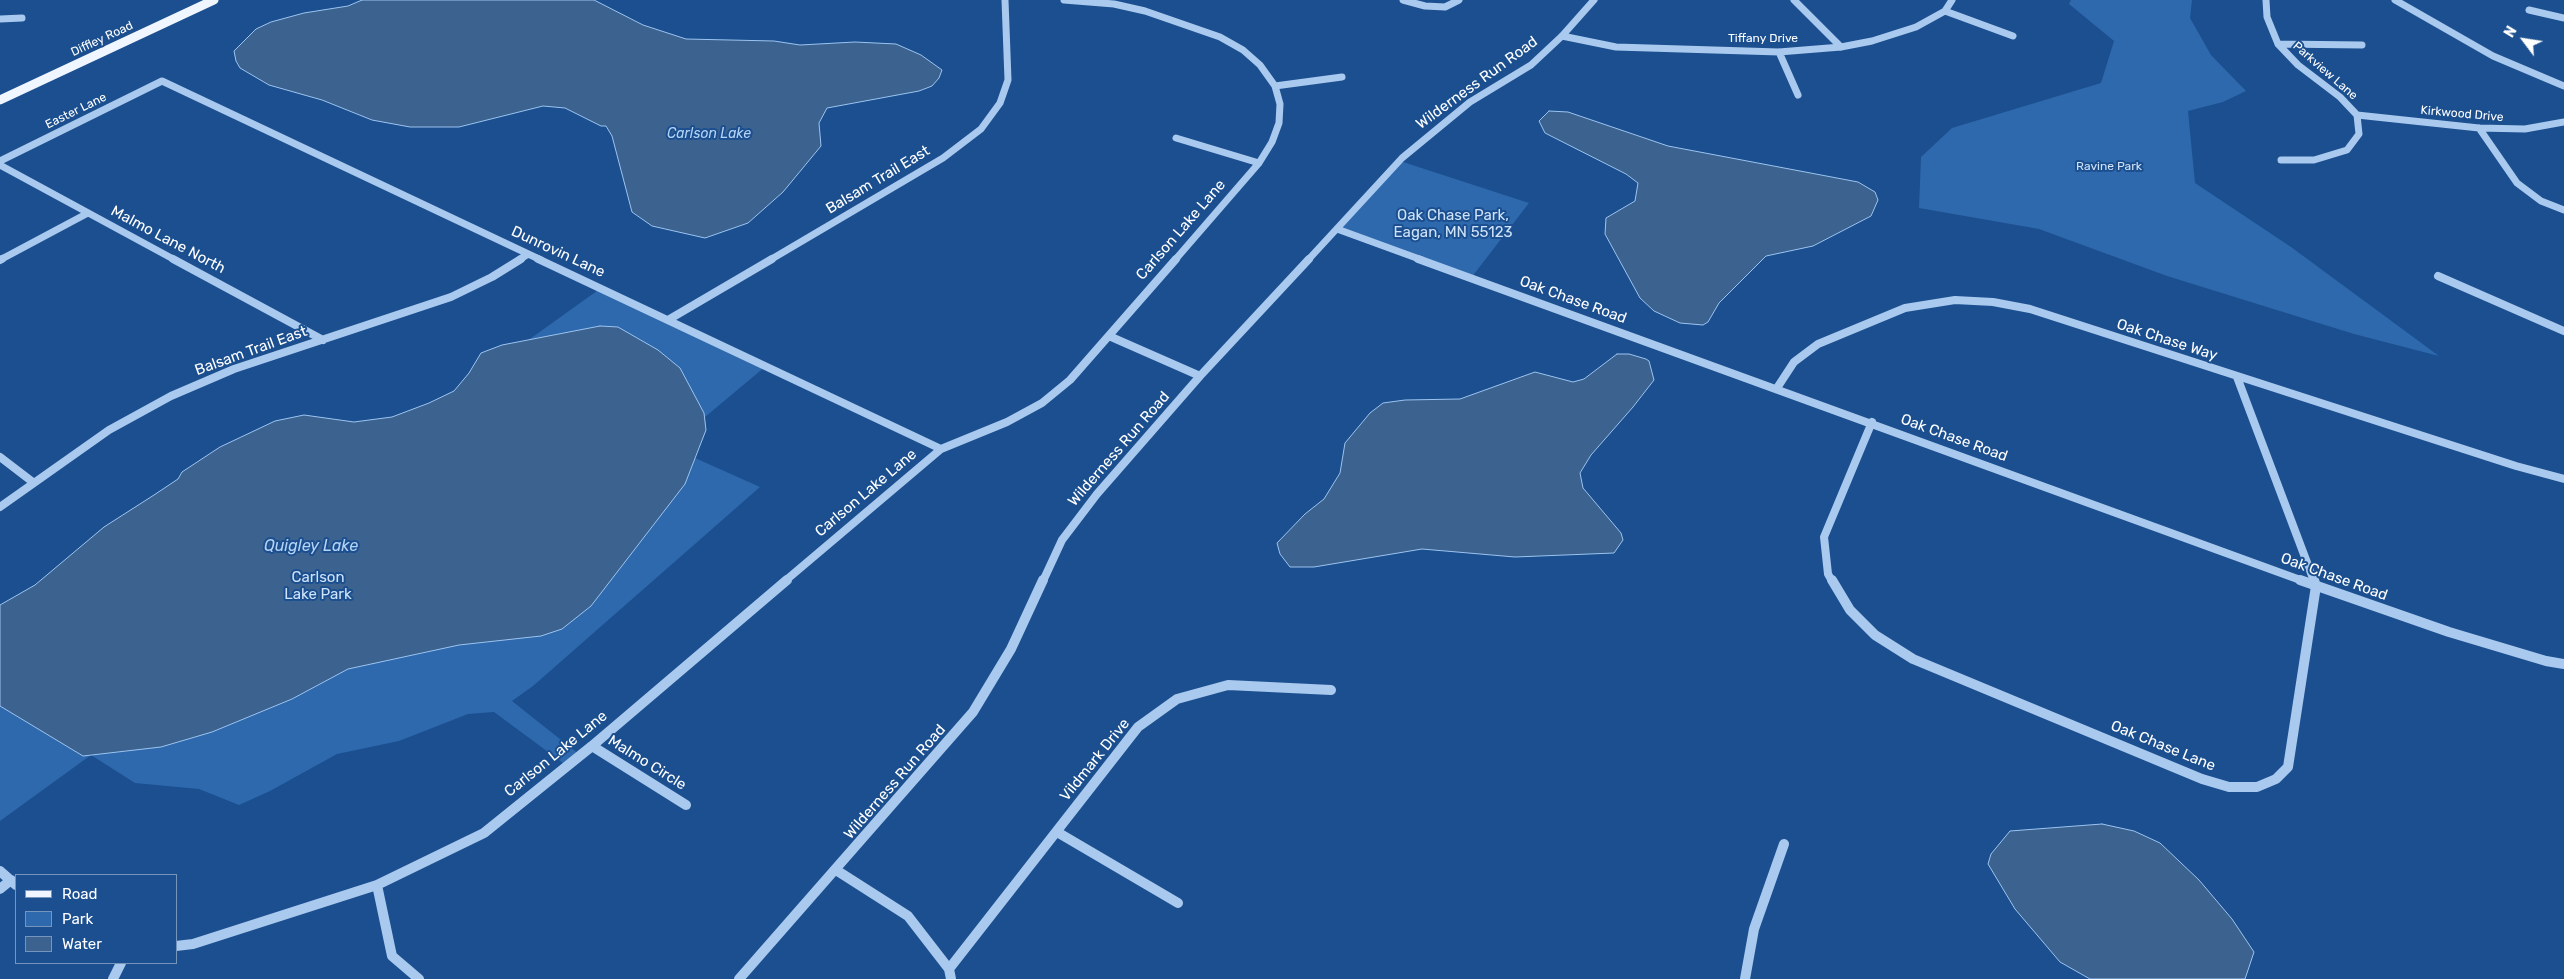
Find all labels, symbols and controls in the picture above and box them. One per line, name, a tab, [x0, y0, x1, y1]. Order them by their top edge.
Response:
north arrow	[2499, 15, 2549, 65]
street label: Diffley Road	[69, 18, 135, 60]
text: N	[2501, 23, 2521, 41]
street label: Tiffany Drive	[1728, 32, 1798, 46]
street label: Wilderness Run Road	[1413, 33, 1541, 133]
street label: Parkview Lane	[2290, 39, 2360, 103]
street label: Easter Lane	[43, 90, 109, 132]
street label: Kirkwood Drive	[2420, 103, 2504, 125]
water label: Carlson Lake	[667, 126, 751, 142]
street label: Balsam Trail East	[823, 142, 933, 218]
park label: Ravine Park	[2076, 160, 2142, 174]
street label: Carlson Lake Lane	[1133, 176, 1229, 284]
street label: Malmo Lane North	[108, 202, 228, 278]
park label: Oak Chase Park, Eagan, MN 55123	[1394, 207, 1512, 242]
street label: Dunrovin Lane	[508, 222, 608, 282]
street label: Oak Chase Road	[1517, 272, 1629, 328]
street label: Oak Chase Way	[2114, 315, 2220, 365]
street label: Balsam Trail East	[192, 322, 310, 380]
street label: Wilderness Run Road	[1064, 388, 1174, 510]
street label: Oak Chase Road	[1898, 410, 2010, 466]
street label: Carlson Lake Lane	[812, 445, 920, 541]
water label: Quigley Lake	[264, 536, 358, 556]
street label: Oak Chase Road	[2278, 549, 2390, 605]
park label: Carlson Lake Park	[284, 569, 352, 604]
street label: Carlson Lake Lane	[501, 707, 611, 801]
street label: Vildmark Drive	[1056, 715, 1134, 805]
street label: Oak Chase Lane	[2108, 717, 2218, 775]
street label: Wilderness Run Road	[840, 721, 950, 843]
street label: Malmo Circle	[605, 732, 689, 794]
legend	[15, 874, 178, 964]
text: Road	[62, 885, 98, 903]
text: Park	[62, 910, 93, 928]
text: Water	[62, 935, 102, 953]

